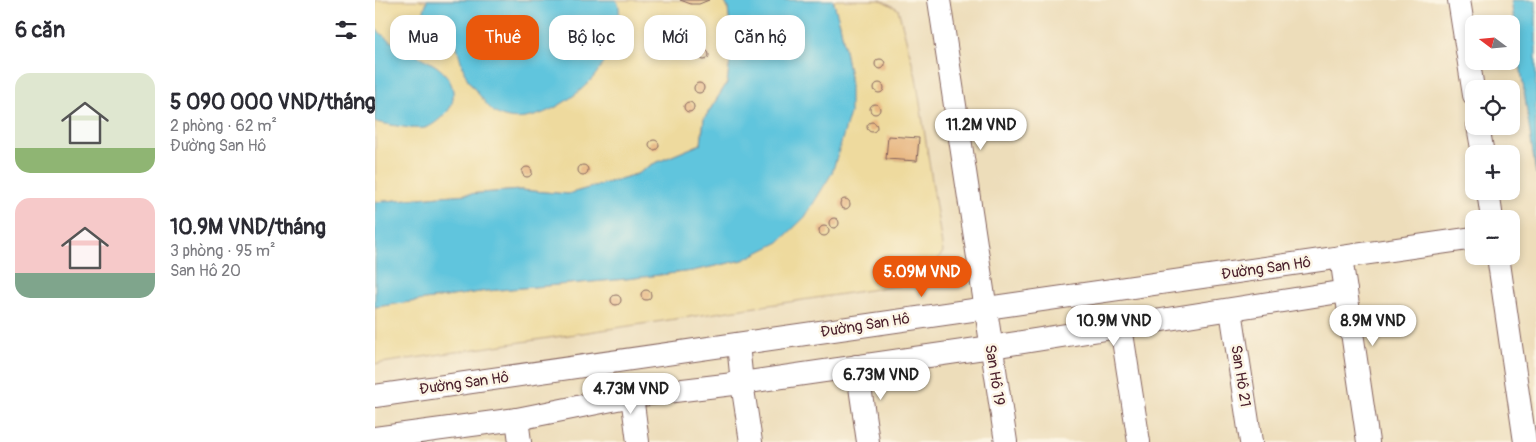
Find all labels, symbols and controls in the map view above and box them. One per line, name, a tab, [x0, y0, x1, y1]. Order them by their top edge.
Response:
chip: Mua	[390, 15, 456, 60]
chip: Thuê	[466, 15, 539, 60]
chip: Bộ lọc	[549, 15, 634, 60]
chip: Mới	[644, 15, 706, 60]
chip: Căn hộ	[716, 15, 805, 60]
north arrow	[1465, 15, 1520, 70]
map controls	[1465, 15, 1520, 265]
icon: filters	[332, 16, 360, 44]
text: 6 căn	[15, 17, 65, 44]
button: locate	[1465, 80, 1520, 135]
text: 5 090 000 VND/tháng	[170, 89, 376, 116]
icon: home	[55, 93, 115, 153]
pin: 11.2M VND	[924, 108, 1038, 151]
text: 11.2M VND	[946, 115, 1016, 135]
text: 2 phòng · 62 m²	[170, 116, 277, 136]
text: Đường San Hô	[170, 136, 266, 156]
button: +	[1465, 145, 1520, 200]
button: −	[1465, 210, 1520, 265]
text: 10.9M VND/tháng	[170, 214, 326, 241]
icon: home	[55, 218, 115, 278]
text: 3 phòng · 95 m²	[170, 241, 276, 261]
street label: Đường San Hô	[1220, 253, 1312, 284]
pin: 5.09M VND	[865, 256, 979, 298]
text: San Hô 20	[170, 261, 241, 281]
text: 5.09M VND	[884, 262, 960, 282]
pin: 10.9M VND	[1057, 304, 1171, 347]
pin: 8.9M VND	[1321, 304, 1425, 347]
street label: Đường San Hô	[819, 309, 911, 342]
text: 10.9M VND	[1077, 311, 1151, 331]
text: 8.9M VND	[1340, 311, 1406, 331]
street label: San Hô 19	[980, 343, 1009, 407]
street label: San Hô 21	[1226, 344, 1255, 408]
pin: 6.73M VND	[824, 358, 938, 401]
text: 6.73M VND	[843, 365, 919, 385]
street label: Đường San Hô	[418, 368, 510, 399]
pin: 4.73M VND	[574, 372, 688, 415]
text: 4.73M VND	[593, 379, 669, 399]

